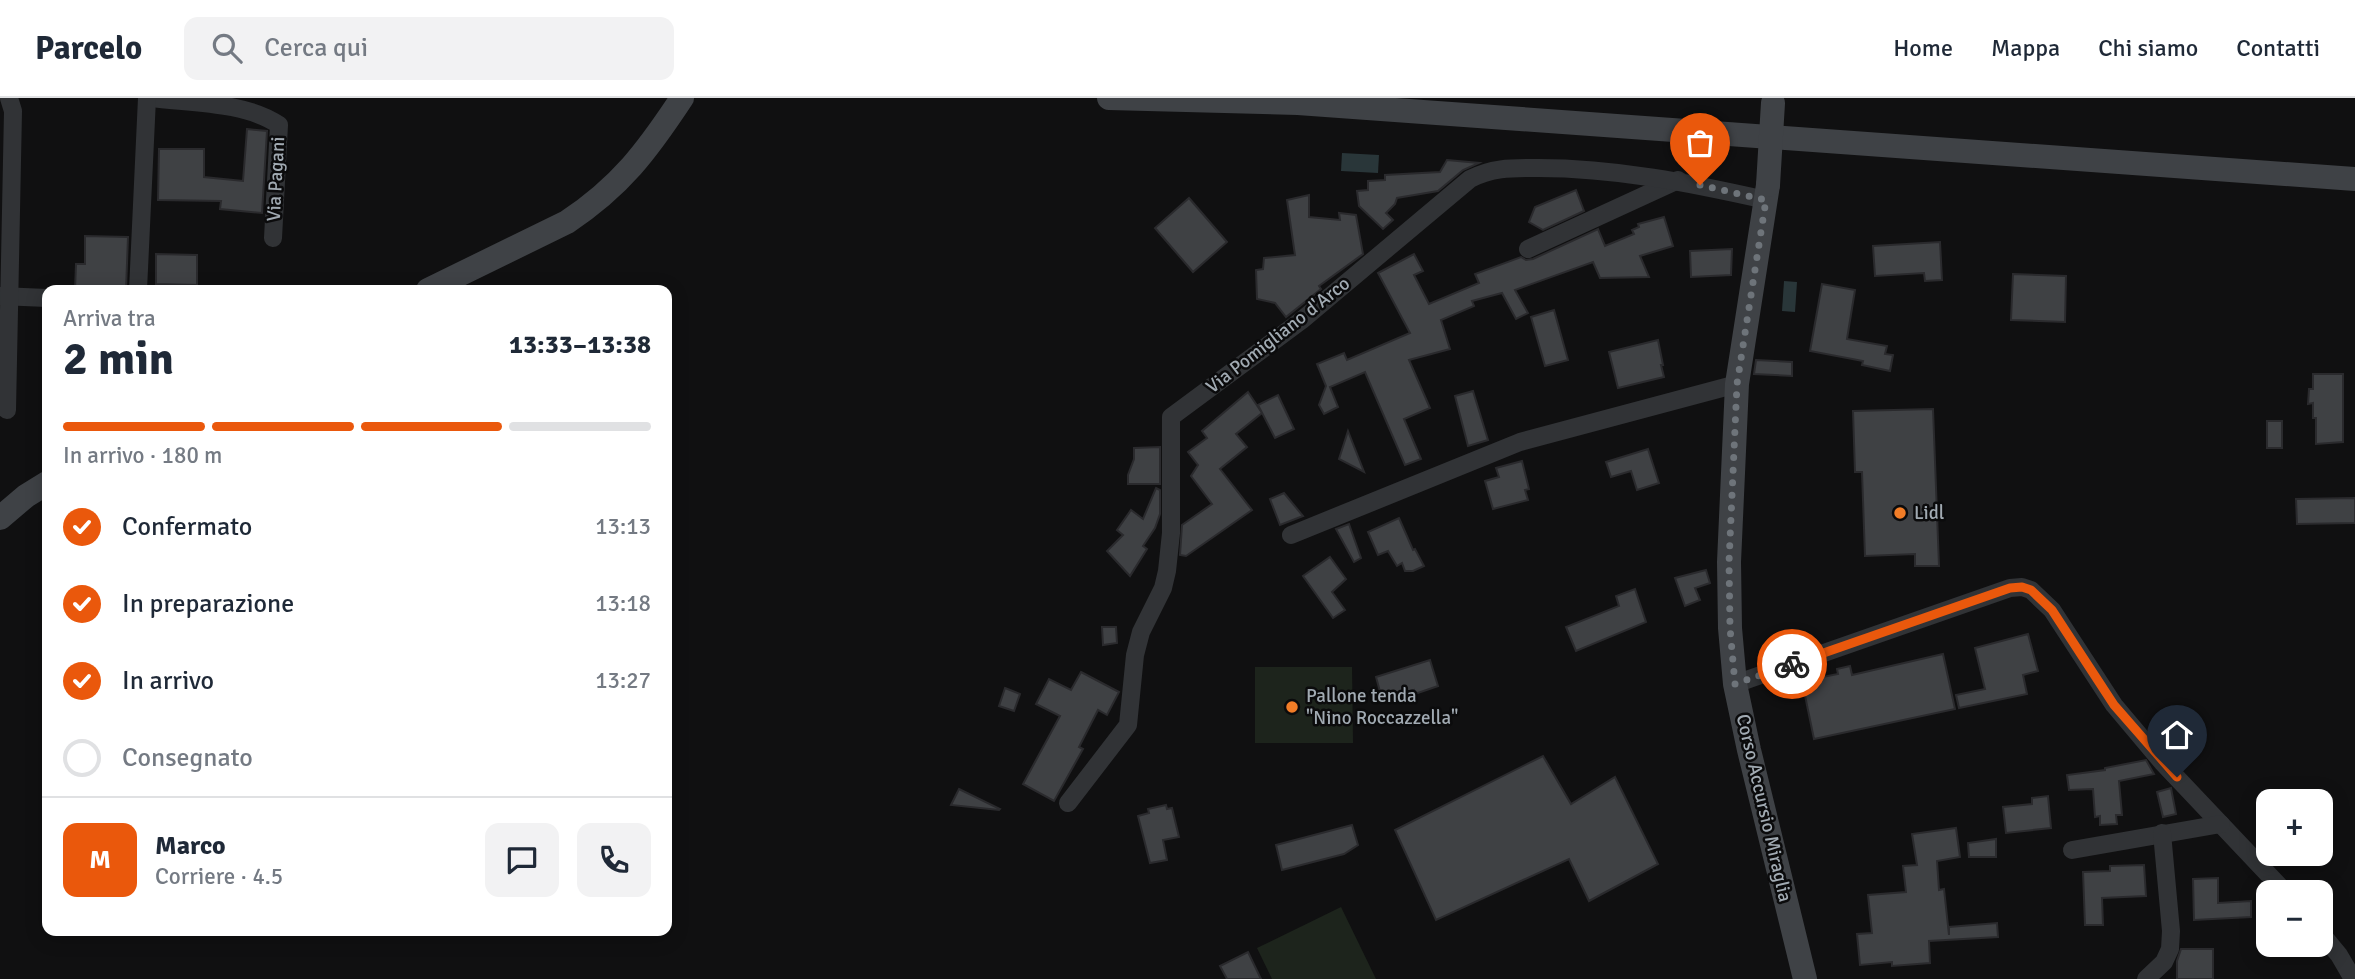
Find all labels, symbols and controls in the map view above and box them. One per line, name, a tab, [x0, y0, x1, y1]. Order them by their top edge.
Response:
search box	[184, 17, 674, 80]
text: Parcelo	[35, 28, 142, 69]
icon: search	[208, 29, 246, 67]
text: Cerca qui	[264, 32, 368, 64]
text: Home	[1893, 33, 1953, 63]
text: Mappa	[1991, 33, 2060, 63]
text: Chi siamo	[2098, 33, 2198, 63]
text: Contatti	[2236, 33, 2320, 63]
pin	[1670, 113, 1730, 185]
icon: bag	[1681, 124, 1719, 162]
street label: Via Pagani	[262, 136, 290, 222]
street label: Via Pomigliano d'Arco	[1201, 271, 1355, 399]
text: Arriva tra	[63, 304, 156, 333]
text: 13:33–13:38	[509, 329, 651, 361]
text: 2 min	[63, 331, 174, 387]
text: In arrivo · 180 m	[63, 441, 222, 470]
place label: Lidl	[1914, 501, 1944, 525]
marker: Lidl	[1892, 505, 1908, 521]
icon: check	[63, 508, 101, 546]
text: Confermato	[122, 511, 252, 543]
text: 13:13	[595, 512, 651, 541]
icon: check	[63, 585, 101, 623]
text: In preparazione	[122, 588, 294, 620]
text: 13:18	[595, 589, 651, 618]
courier	[1757, 629, 1827, 699]
icon: bike	[1773, 645, 1811, 683]
icon: check	[63, 662, 101, 700]
text: In arrivo	[122, 665, 214, 697]
text: 13:27	[595, 666, 651, 695]
place label: Pallone tenda "Nino Roccazzella"	[1306, 684, 1458, 730]
marker: Pallone tenda "Nino Roccazzella"	[1284, 699, 1300, 715]
pin	[2147, 705, 2207, 777]
street label: Corso Accursio Miraglia	[1731, 712, 1797, 904]
icon: home	[2158, 716, 2196, 754]
text: Consegnato	[122, 742, 253, 774]
map controls	[2256, 789, 2333, 957]
button: +	[2256, 789, 2333, 866]
button: chat	[485, 823, 559, 897]
button: phone	[577, 823, 651, 897]
text: Marco	[155, 830, 226, 862]
text: M	[89, 844, 111, 876]
text: Corriere · 4.5	[155, 862, 283, 891]
button: −	[2256, 880, 2333, 957]

